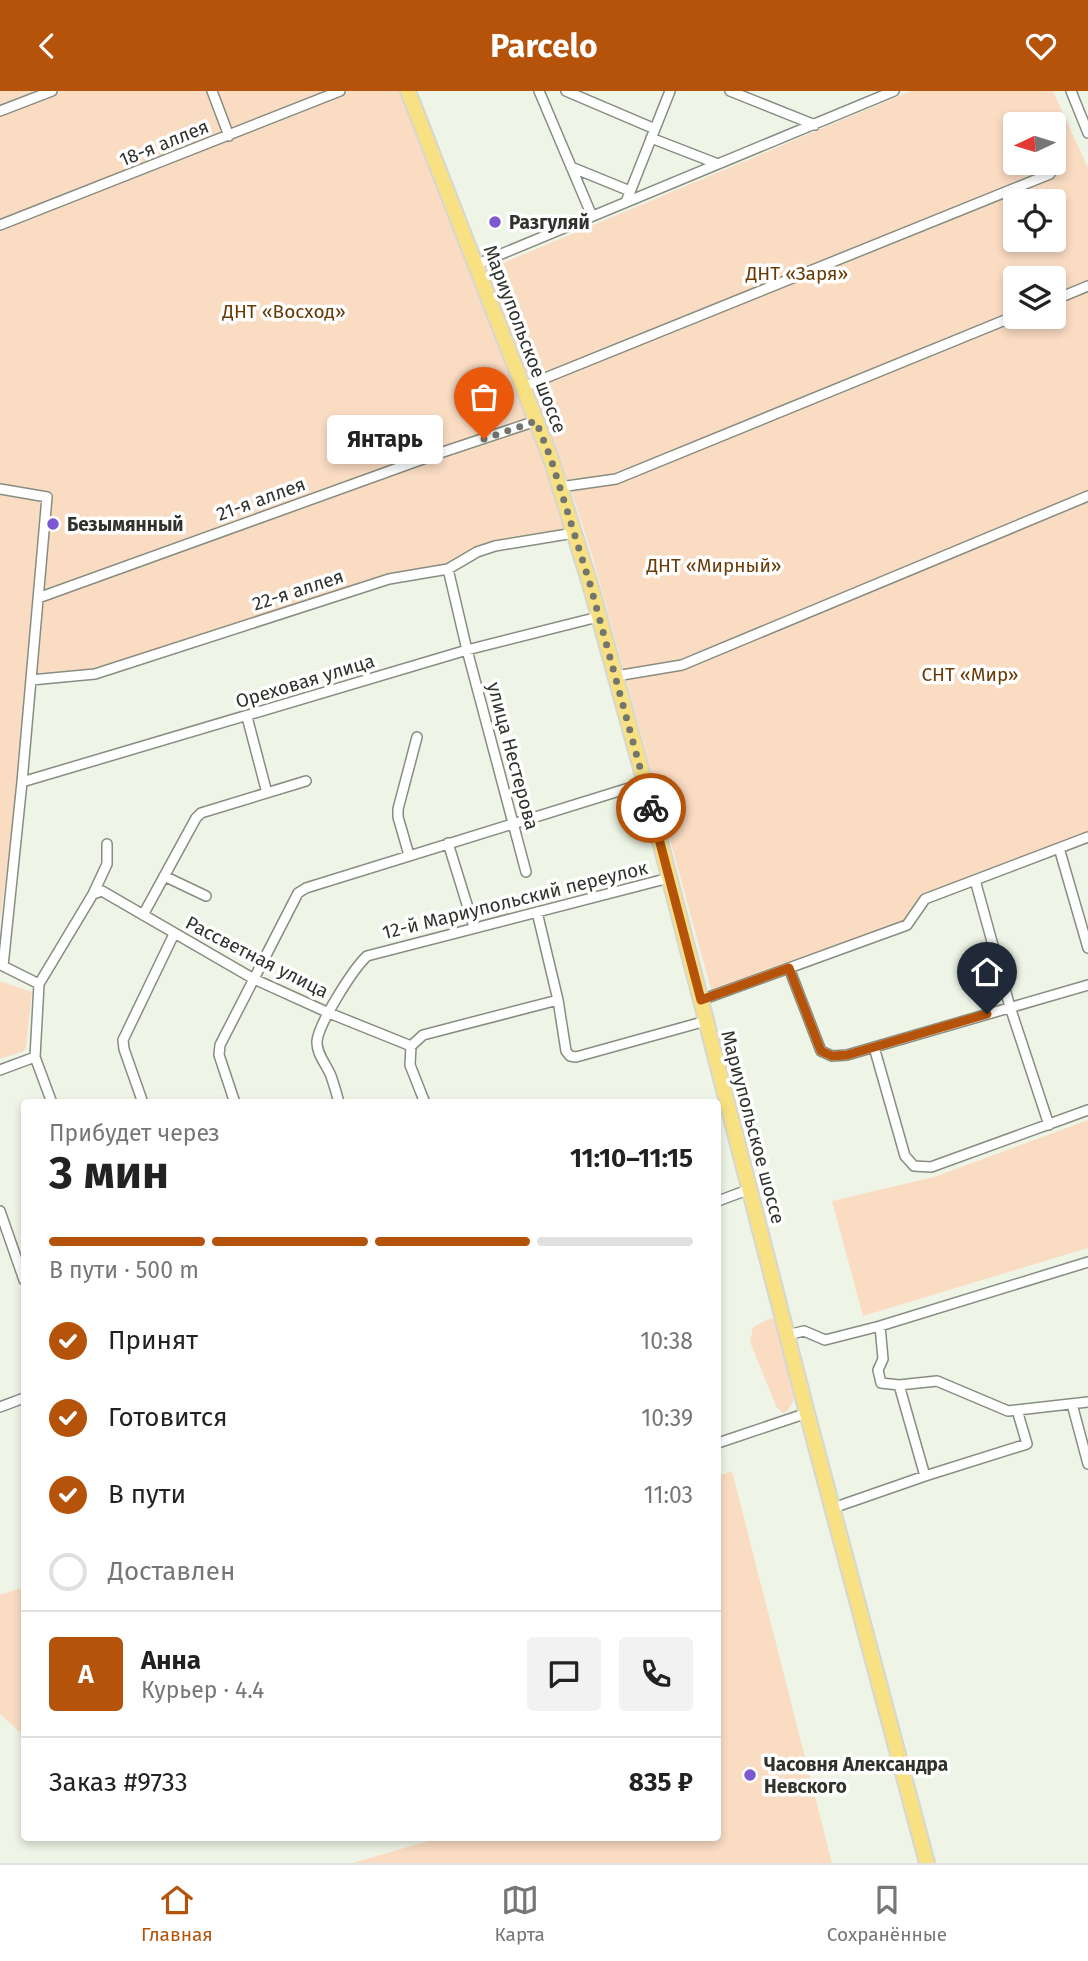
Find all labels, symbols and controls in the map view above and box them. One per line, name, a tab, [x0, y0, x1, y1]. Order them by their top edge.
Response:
icon: back	[28, 27, 66, 65]
text: Parcelo	[490, 27, 598, 65]
icon: heart	[1022, 27, 1060, 65]
north arrow	[1003, 112, 1066, 175]
map controls	[1003, 112, 1066, 329]
street label: 18-я аллея	[116, 115, 212, 171]
button: locate	[1003, 189, 1066, 252]
place label: Разгуляй	[509, 211, 590, 234]
marker: Разгуляй	[487, 214, 503, 230]
street label: Мариупольское шоссе	[479, 242, 571, 436]
park label: ДНТ «Заря»	[745, 262, 848, 285]
button: layers	[1003, 266, 1066, 329]
park label: ДНТ «Восход»	[221, 300, 346, 323]
pin	[454, 367, 514, 439]
icon: bag	[465, 378, 503, 416]
callout: Янтарь	[326, 415, 442, 463]
text: Янтарь	[347, 425, 423, 453]
street label: 21-я аллея	[213, 472, 309, 526]
place label: Безымянный	[67, 513, 184, 536]
marker: Безымянный	[45, 516, 61, 532]
park label: ДНТ «Мирный»	[645, 554, 782, 577]
street label: 22-я аллея	[249, 564, 347, 616]
street label: Ореховая улица	[233, 649, 377, 713]
park label: СНТ «Мир»	[921, 663, 1019, 686]
street label: улица Нестерова	[482, 680, 544, 832]
courier	[616, 773, 686, 843]
icon: bike	[632, 789, 670, 827]
street label: 12-й Мариупольский переулок	[380, 856, 650, 944]
street label: Рассветная улица	[182, 911, 332, 1003]
pin	[957, 942, 1017, 1014]
icon: home	[968, 953, 1006, 991]
street label: Мариупольское шоссе	[716, 1028, 790, 1226]
text: Прибудет через	[49, 1119, 220, 1147]
text: 11:10–11:15	[570, 1143, 693, 1174]
text: 3 мин	[49, 1145, 169, 1200]
text: В пути · 500 m	[49, 1256, 199, 1284]
icon: check	[49, 1322, 87, 1360]
text: Принят	[108, 1325, 198, 1356]
text: 10:38	[640, 1327, 693, 1355]
icon: check	[49, 1399, 87, 1437]
text: Готовится	[108, 1402, 228, 1433]
text: 10:39	[641, 1404, 693, 1432]
icon: check	[49, 1476, 87, 1514]
text: В пути	[108, 1479, 186, 1510]
text: 11:03	[644, 1481, 693, 1509]
text: Доставлен	[108, 1556, 235, 1587]
button: chat	[527, 1637, 601, 1711]
button: phone	[619, 1637, 693, 1711]
text: Анна	[141, 1645, 201, 1676]
text: А	[78, 1659, 94, 1690]
text: Курьер · 4.4	[141, 1676, 264, 1704]
place label: Часовня Александра Невского	[764, 1753, 948, 1798]
text: Заказ #9733	[49, 1767, 188, 1798]
text: 835 ₽	[629, 1767, 693, 1798]
marker: Часовня Александра Невского	[742, 1767, 758, 1783]
tab: Главная	[141, 1881, 213, 1946]
tab: Карта	[495, 1881, 545, 1946]
tab: Сохранённые	[827, 1881, 947, 1946]

